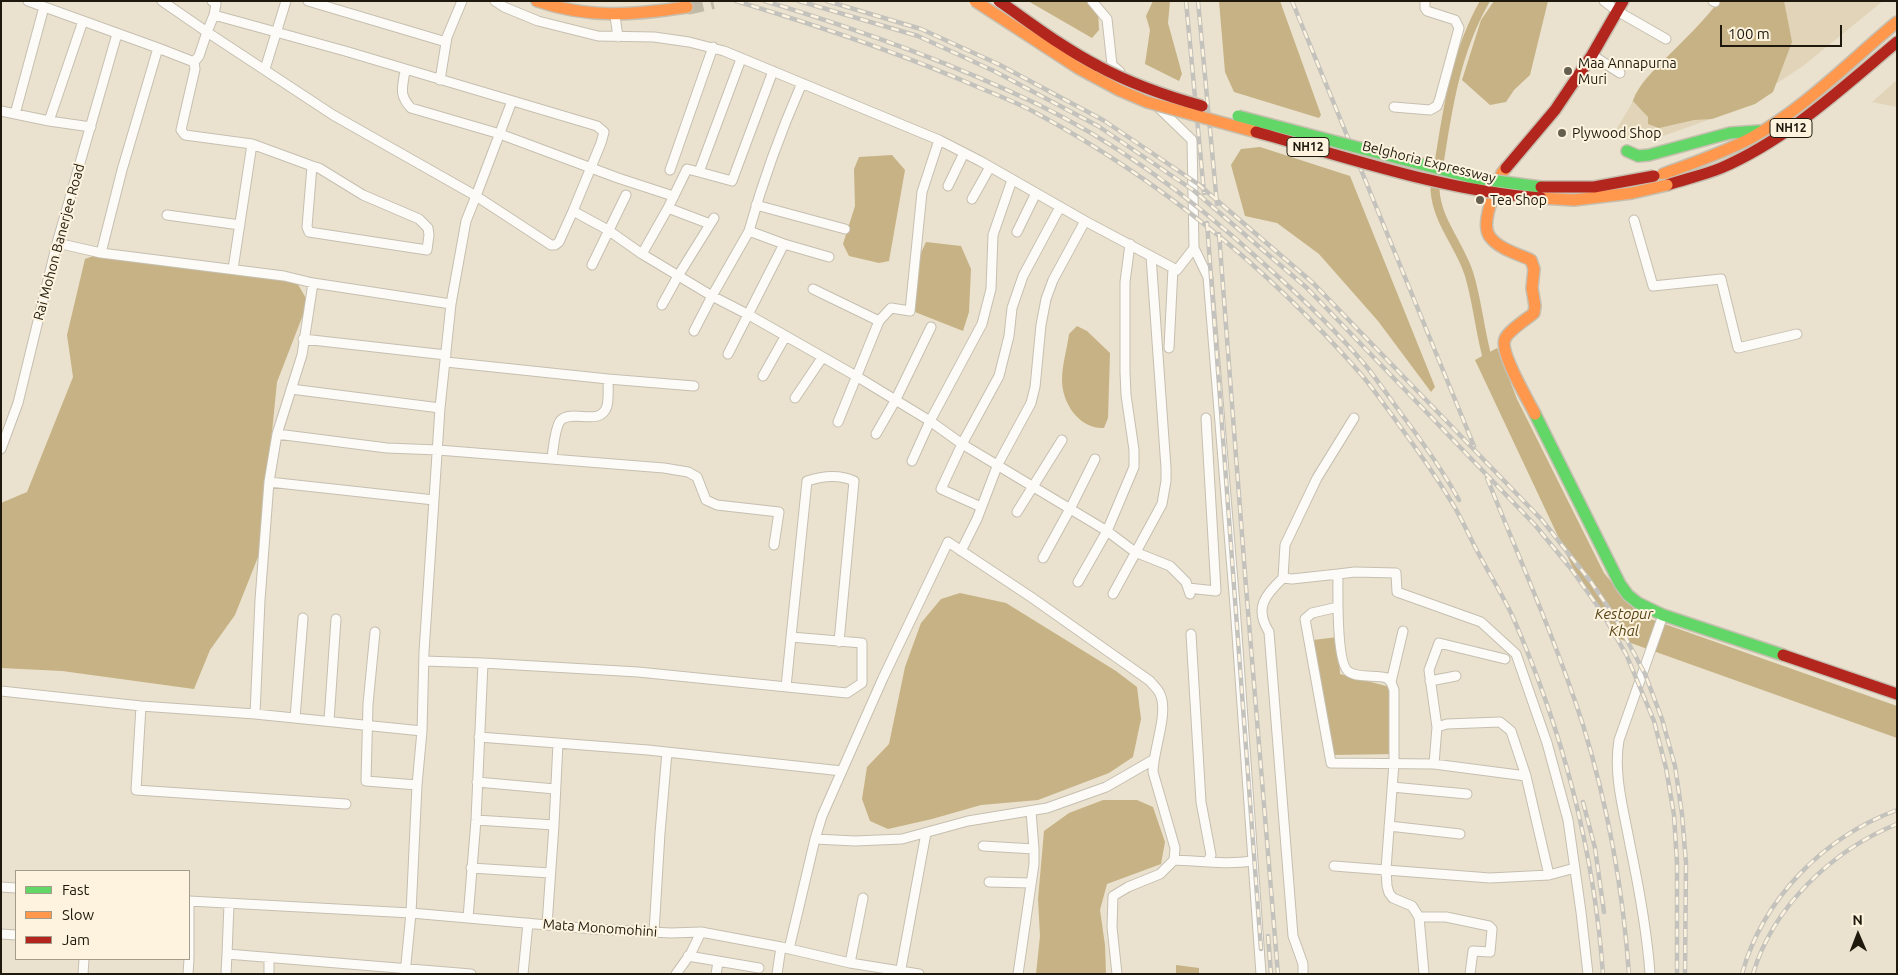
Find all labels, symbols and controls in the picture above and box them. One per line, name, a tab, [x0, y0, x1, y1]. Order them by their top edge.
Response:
scale bar	[1723, 15, 1846, 47]
text: 100 m	[1728, 25, 1770, 42]
place label: Maa Annapurna Muri	[1578, 55, 1677, 88]
marker: Maa Annapurna Muri	[1562, 65, 1574, 77]
road number: NH12	[1770, 119, 1812, 138]
place label: Plywood Shop	[1572, 125, 1661, 141]
marker: Plywood Shop	[1556, 127, 1568, 139]
street label: Belghoria Expressway	[1361, 137, 1497, 187]
road number: NH12	[1287, 138, 1329, 156]
street label: Rai Mohon Banerjee Road	[30, 162, 88, 322]
place label: Tea Shop	[1490, 192, 1547, 208]
marker: Tea Shop	[1474, 194, 1486, 206]
water label: Kestopur Khal	[1595, 605, 1653, 640]
legend	[15, 870, 190, 960]
text: Fast	[62, 881, 89, 898]
text: Slow	[62, 906, 94, 923]
north arrow	[1833, 910, 1883, 960]
text: N	[1852, 912, 1863, 928]
street label: Mata Monomohini	[542, 916, 658, 940]
text: Jam	[62, 931, 90, 948]

